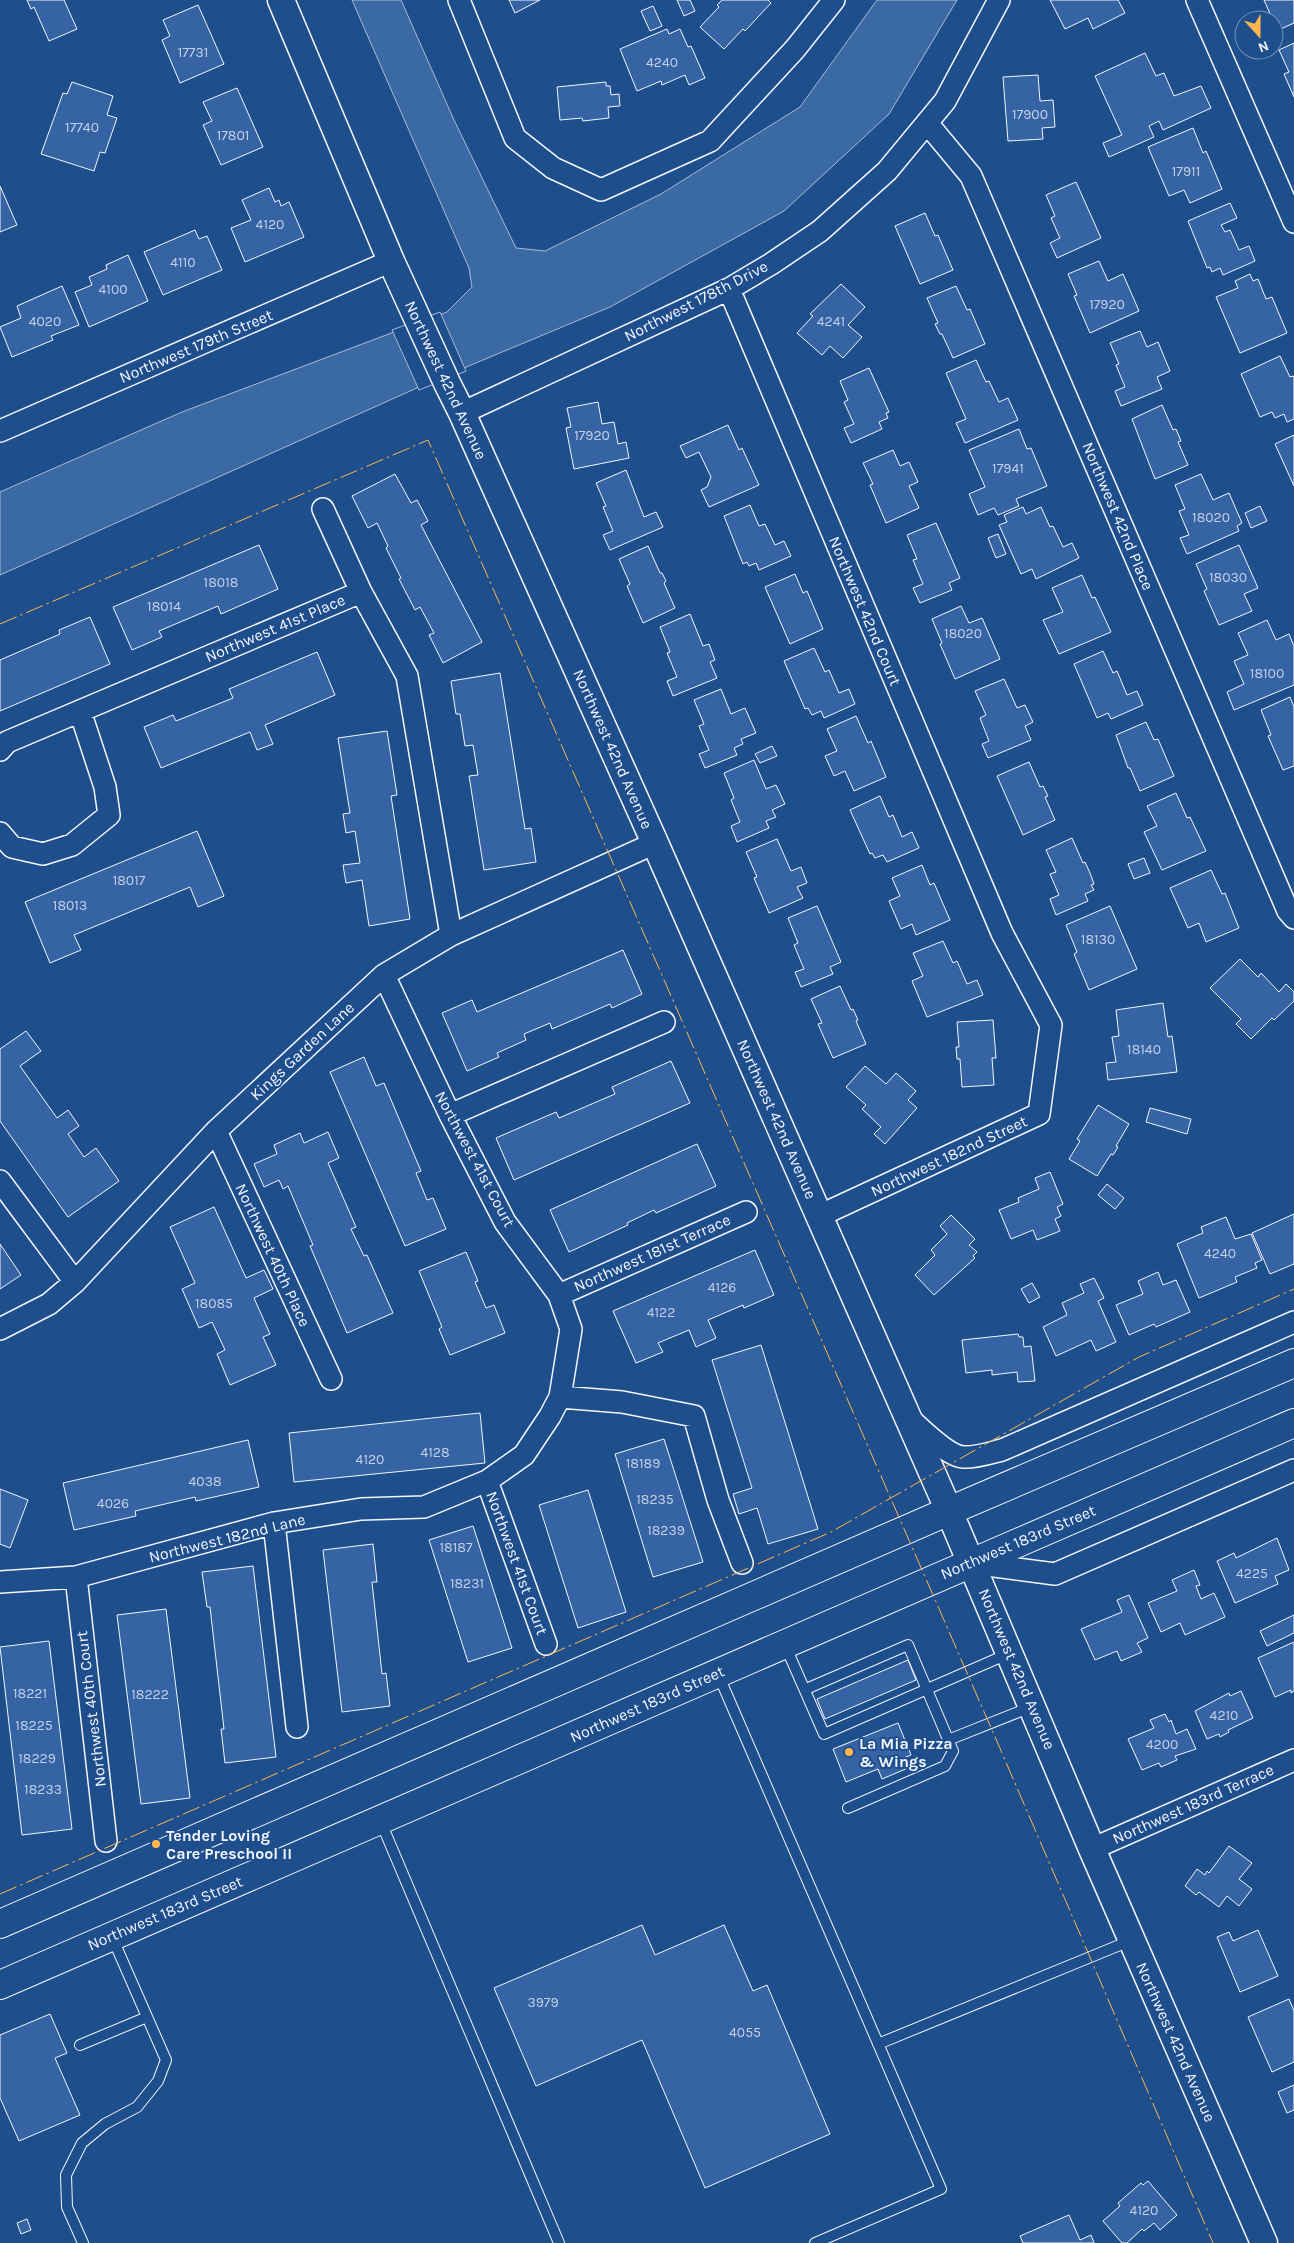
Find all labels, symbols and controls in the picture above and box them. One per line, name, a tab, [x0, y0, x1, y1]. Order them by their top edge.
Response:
north arrow	[1234, 10, 1284, 60]
text: N	[1256, 37, 1271, 56]
house number: 17731	[178, 44, 208, 61]
house number: 4240	[646, 54, 678, 71]
house number: 17900	[1012, 106, 1048, 123]
house number: 17740	[65, 119, 99, 136]
house number: 17801	[217, 127, 249, 144]
house number: 17911	[1172, 163, 1200, 180]
house number: 4120	[256, 216, 284, 233]
house number: 4110	[170, 254, 196, 271]
street label: Northwest 178th Drive	[621, 257, 771, 345]
house number: 4100	[98, 281, 128, 298]
house number: 17920	[1089, 296, 1125, 313]
street label: Northwest 42nd Avenue	[401, 298, 491, 462]
street label: Northwest 179th Street	[117, 305, 275, 387]
house number: 4020	[29, 313, 61, 330]
house number: 4241	[817, 313, 845, 330]
house number: 17920	[574, 427, 610, 444]
street label: Northwest 42nd Place	[1078, 439, 1158, 593]
house number: 17941	[992, 460, 1024, 477]
house number: 18020	[1192, 509, 1230, 526]
street label: Northwest 42nd Court	[825, 533, 905, 689]
house number: 18030	[1209, 569, 1247, 586]
house number: 18018	[204, 574, 238, 591]
street label: Northwest 41st Place	[202, 590, 348, 666]
house number: 18014	[147, 598, 181, 615]
house number: 18020	[944, 625, 982, 642]
house number: 18100	[1250, 665, 1284, 682]
street label: Northwest 42nd Avenue	[569, 666, 657, 832]
house number: 18017	[113, 872, 146, 889]
house number: 18013	[53, 897, 87, 914]
house number: 18130	[1081, 931, 1115, 948]
street label: Kings Garden Lane	[246, 998, 358, 1104]
street label: Northwest 42nd Avenue	[733, 1036, 821, 1202]
house number: 18140	[1127, 1041, 1161, 1058]
street label: Northwest 41st Court	[431, 1088, 519, 1230]
street label: Northwest 182nd Street	[868, 1111, 1030, 1201]
street label: Northwest 40th Place	[231, 1180, 315, 1330]
street label: Northwest 181st Terrace	[571, 1210, 733, 1296]
house number: 4240	[1204, 1245, 1236, 1262]
house number: 4126	[708, 1279, 736, 1296]
house number: 18085	[195, 1295, 233, 1312]
house number: 4122	[647, 1304, 675, 1321]
house number: 4128	[420, 1444, 450, 1461]
house number: 4120	[356, 1451, 384, 1468]
house number: 18189	[626, 1455, 660, 1472]
house number: 4038	[189, 1473, 222, 1490]
street label: Northwest 41st Court	[482, 1488, 552, 1638]
house number: 18235	[636, 1491, 674, 1508]
house number: 4026	[97, 1495, 129, 1512]
street label: Northwest 183rd Street	[938, 1501, 1098, 1583]
street label: Northwest 182nd Lane	[147, 1509, 307, 1567]
house number: 18239	[647, 1522, 685, 1539]
house number: 18187	[439, 1539, 473, 1556]
house number: 4225	[1236, 1565, 1268, 1582]
house number: 18231	[450, 1575, 484, 1592]
street label: Northwest 42nd Avenue	[974, 1586, 1060, 1752]
street label: Northwest 40th Court	[72, 1630, 110, 1788]
street label: Northwest 183rd Street	[567, 1661, 727, 1747]
house number: 18221	[13, 1685, 47, 1702]
house number: 18222	[131, 1686, 169, 1703]
house number: 4210	[1210, 1707, 1238, 1724]
house number: 18225	[15, 1717, 53, 1734]
place label: La Mia Pizza & Wings	[859, 1734, 953, 1771]
house number: 4200	[1146, 1736, 1178, 1753]
marker: La Mia Pizza & Wings	[843, 1746, 855, 1758]
house number: 18229	[18, 1750, 56, 1767]
street label: Northwest 183rd Terrace	[1109, 1760, 1277, 1848]
house number: 18233	[24, 1781, 62, 1798]
place label: Tender Loving Care Preschool II	[166, 1826, 292, 1863]
marker: Tender Loving Care Preschool II	[150, 1838, 162, 1850]
street label: Northwest 183rd Street	[85, 1872, 245, 1954]
street label: Northwest 42nd Avenue	[1132, 1959, 1220, 2125]
house number: 3979	[527, 1994, 559, 2011]
house number: 4055	[729, 2024, 761, 2041]
house number: 4120	[1130, 2202, 1158, 2219]

